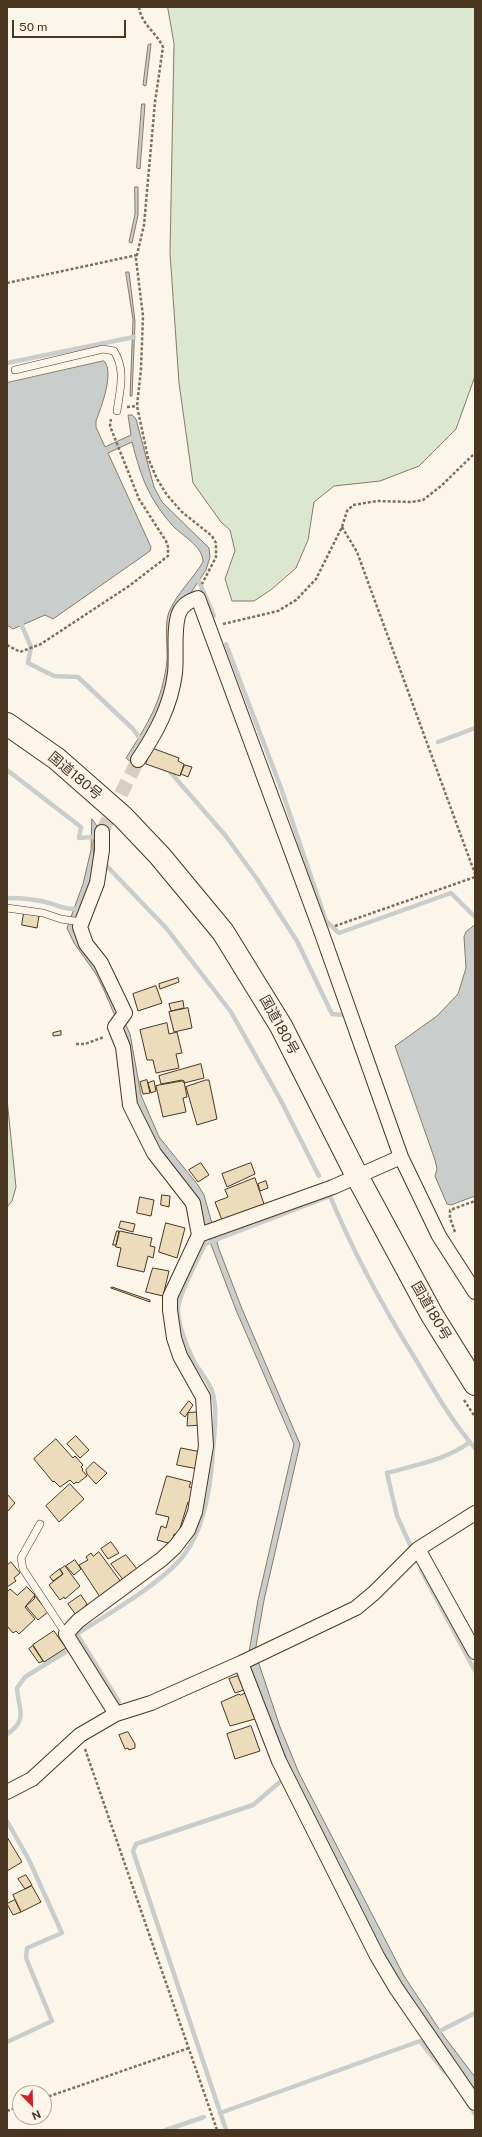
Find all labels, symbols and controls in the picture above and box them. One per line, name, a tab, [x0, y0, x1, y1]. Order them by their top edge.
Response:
scale bar	[14, 12, 128, 38]
text: 50 m	[19, 20, 47, 34]
street label: 国道180号	[45, 749, 105, 803]
street label: 国道180号	[256, 992, 302, 1058]
street label: 国道180号	[407, 1279, 455, 1343]
north arrow	[12, 2085, 52, 2125]
text: N	[30, 2108, 43, 2122]

